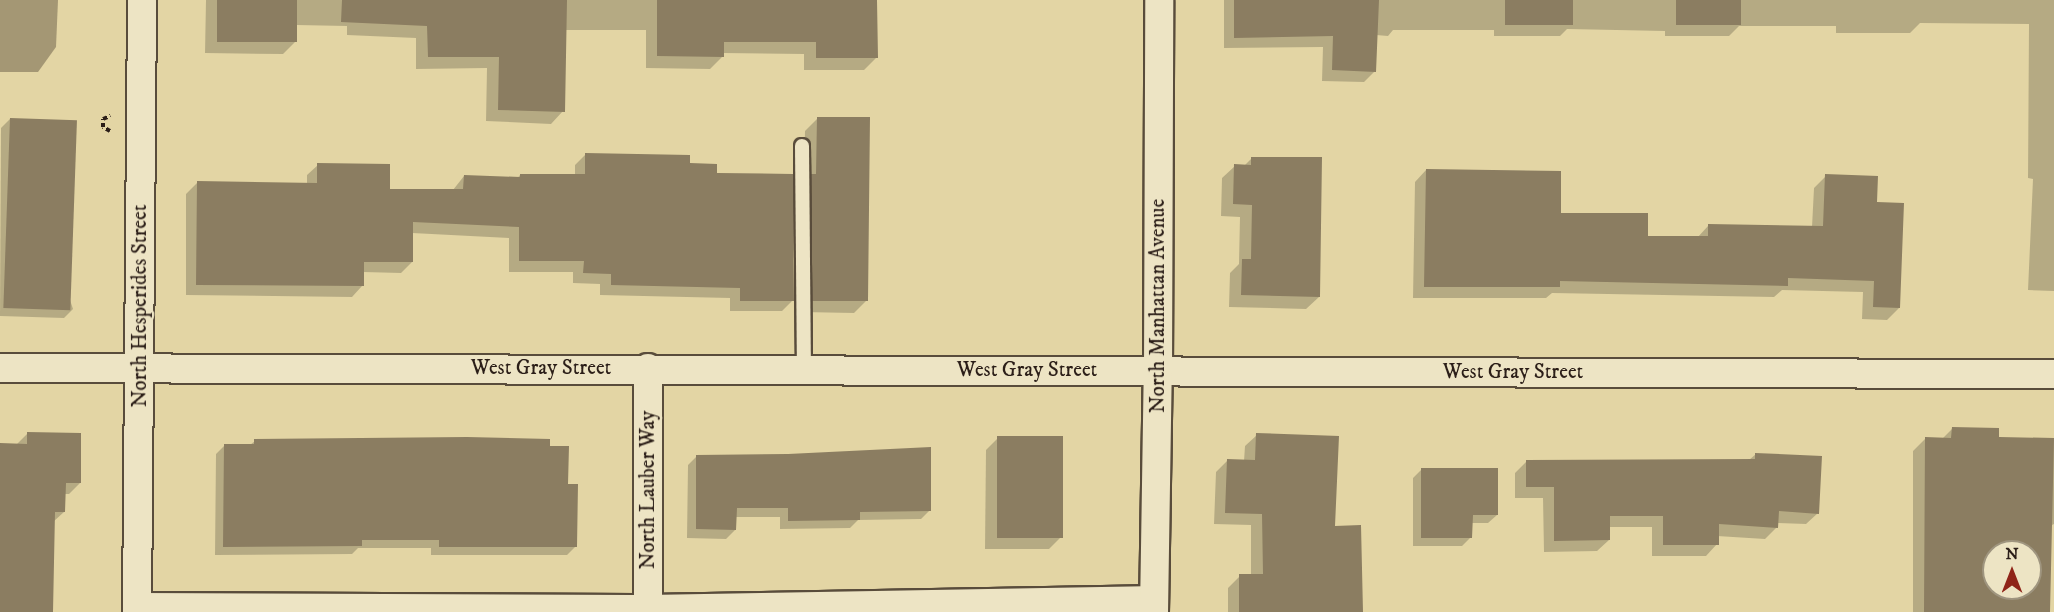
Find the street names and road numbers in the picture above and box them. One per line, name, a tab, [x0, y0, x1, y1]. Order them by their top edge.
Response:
street label: North Manhattan Avenue	[1145, 199, 1171, 413]
street label: North Hesperides Street	[127, 205, 153, 407]
street label: West Gray Street	[471, 355, 611, 381]
street label: West Gray Street	[957, 357, 1097, 383]
street label: West Gray Street	[1443, 359, 1583, 385]
street label: North Lauber Way	[635, 411, 661, 569]

